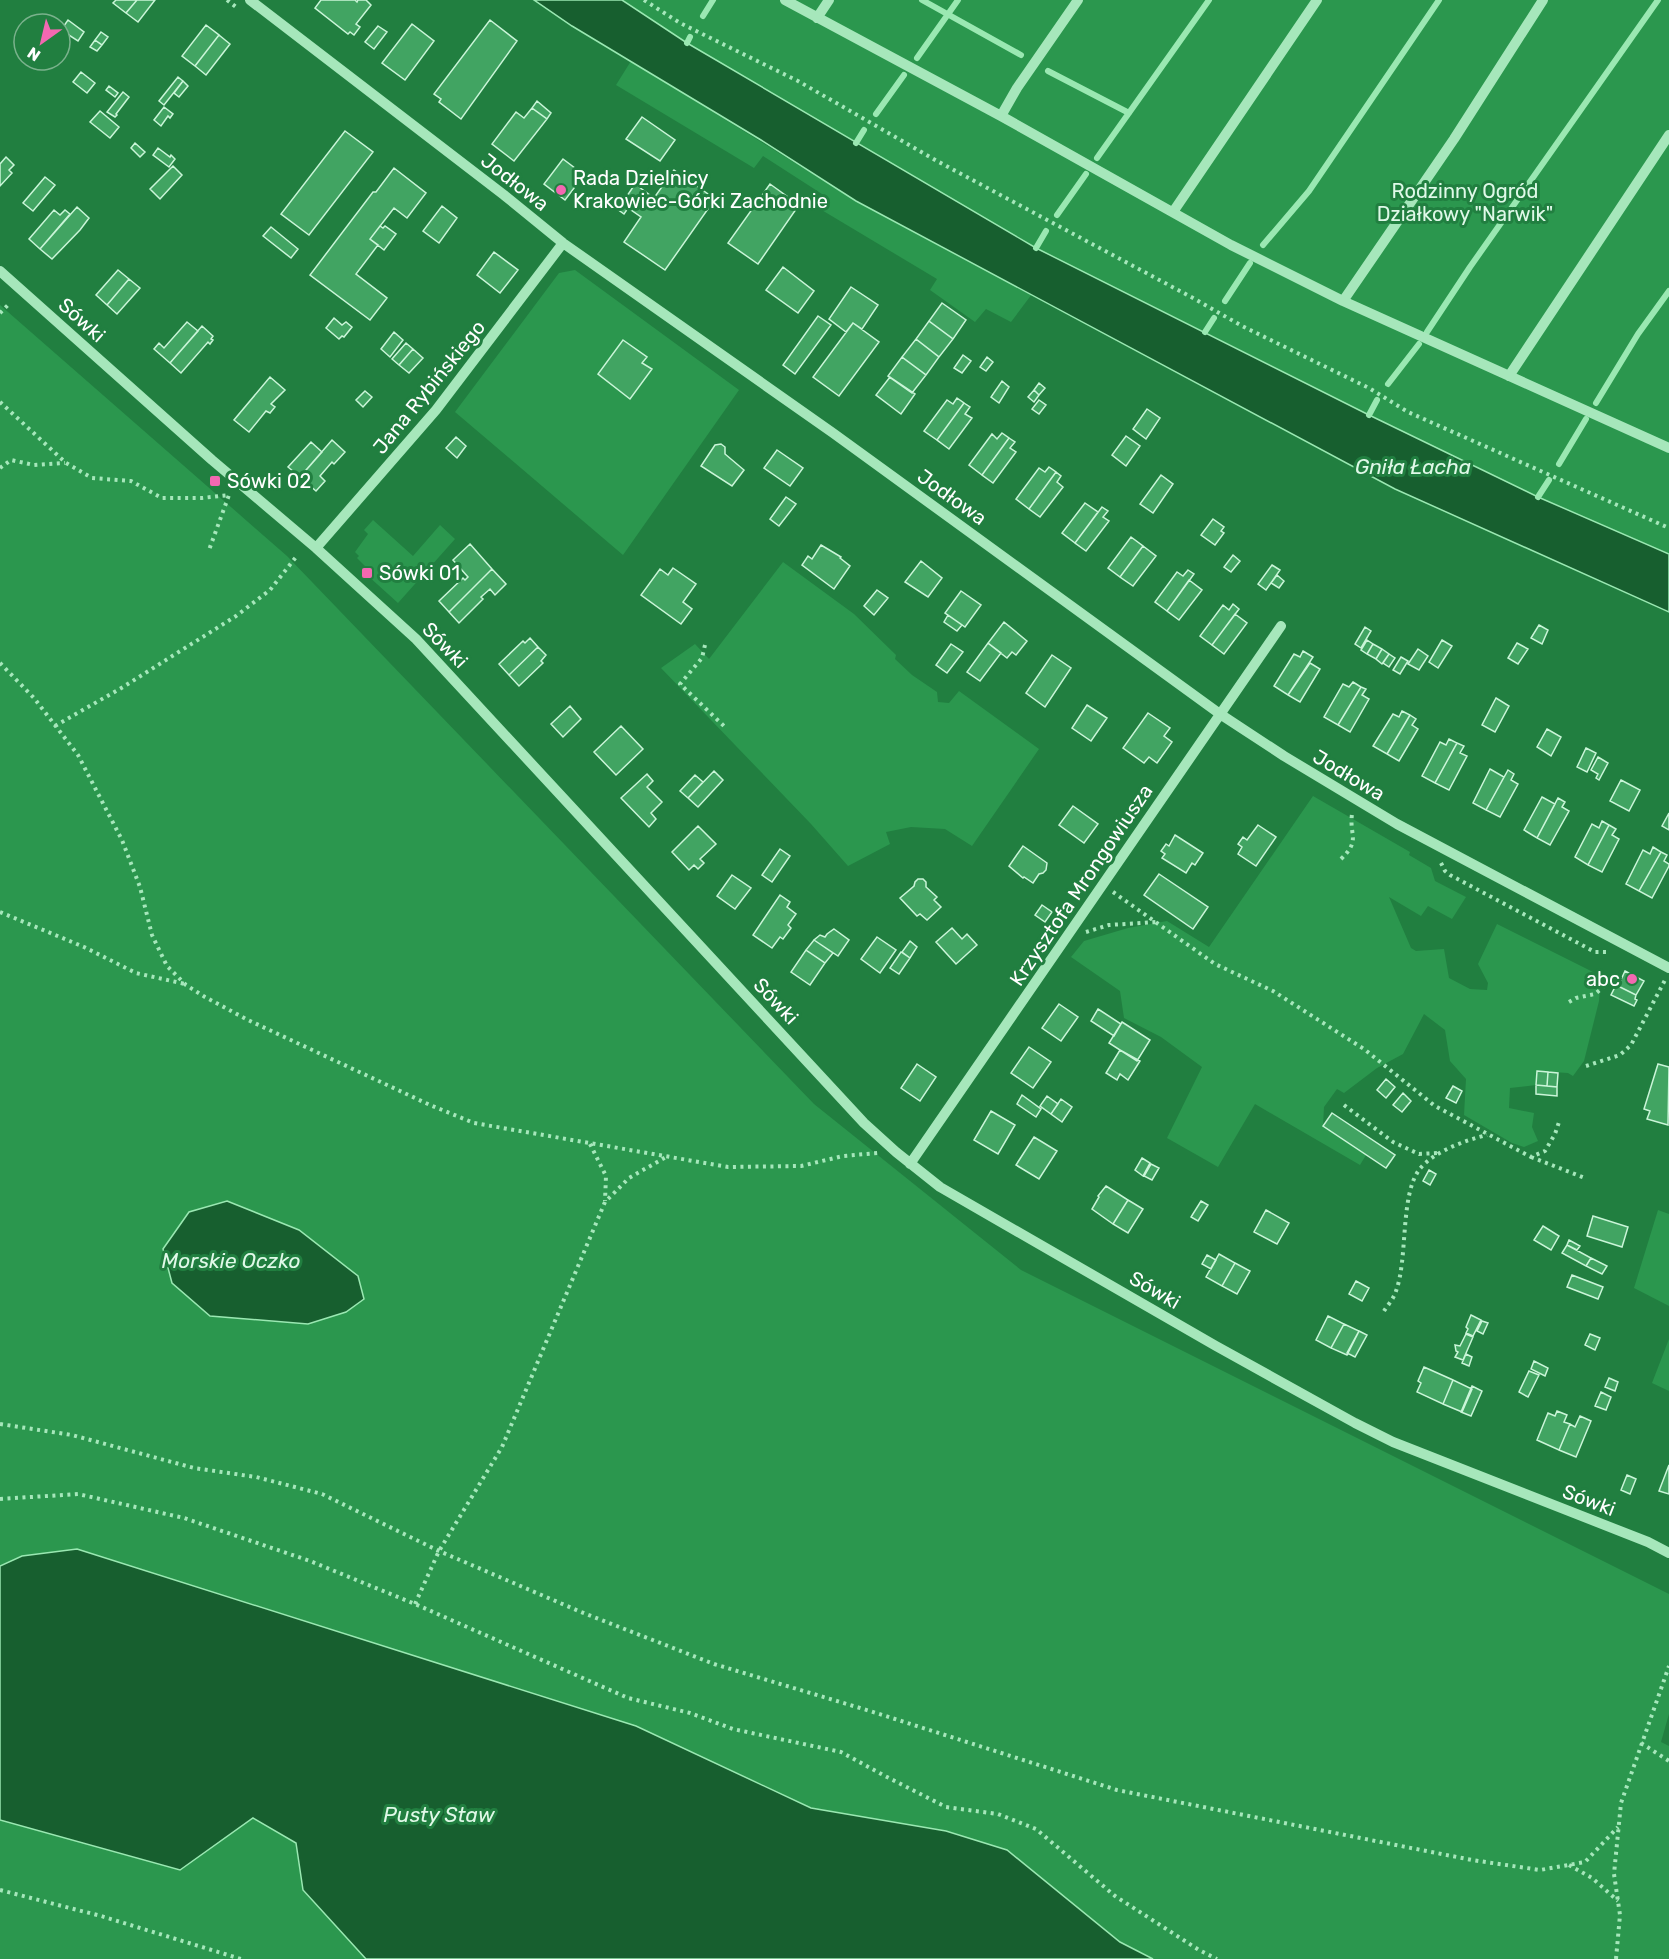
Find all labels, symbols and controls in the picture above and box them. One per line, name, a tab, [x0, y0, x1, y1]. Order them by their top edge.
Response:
north arrow	[12, 12, 72, 72]
text: N	[24, 43, 44, 65]
street label: Jodłowa	[476, 148, 554, 216]
place label: Rada Dzielnicy Krakowiec-Górki Zachodnie	[573, 166, 828, 213]
park label: Rodzinny Ogród Działkowy "Narwik"	[1377, 179, 1553, 226]
marker: Rada Dzielnicy Krakowiec-Górki Zachodnie	[554, 183, 568, 197]
street label: Sówki	[54, 293, 110, 347]
street label: Jana Rybińskiego	[368, 315, 490, 459]
water label: Gniła Łacha	[1355, 454, 1471, 479]
street label: Jodłowa	[913, 464, 991, 530]
place label: Sówki 02	[227, 469, 311, 493]
marker: Sówki 02	[208, 474, 222, 488]
place label: Sówki 01	[379, 561, 460, 585]
marker: Sówki 01	[360, 566, 374, 580]
street label: Sówki	[417, 617, 473, 673]
street label: Jodłowa	[1309, 744, 1389, 806]
street label: Krzysztofa Mrongowiusza	[1005, 780, 1157, 990]
place label: abc	[1586, 967, 1620, 991]
marker: abc	[1625, 972, 1639, 986]
street label: Sówki	[749, 973, 803, 1029]
water label: Morskie Oczko	[161, 1248, 301, 1273]
street label: Sówki	[1125, 1266, 1185, 1314]
street label: Sówki	[1559, 1479, 1619, 1521]
water label: Pusty Staw	[383, 1802, 496, 1827]

